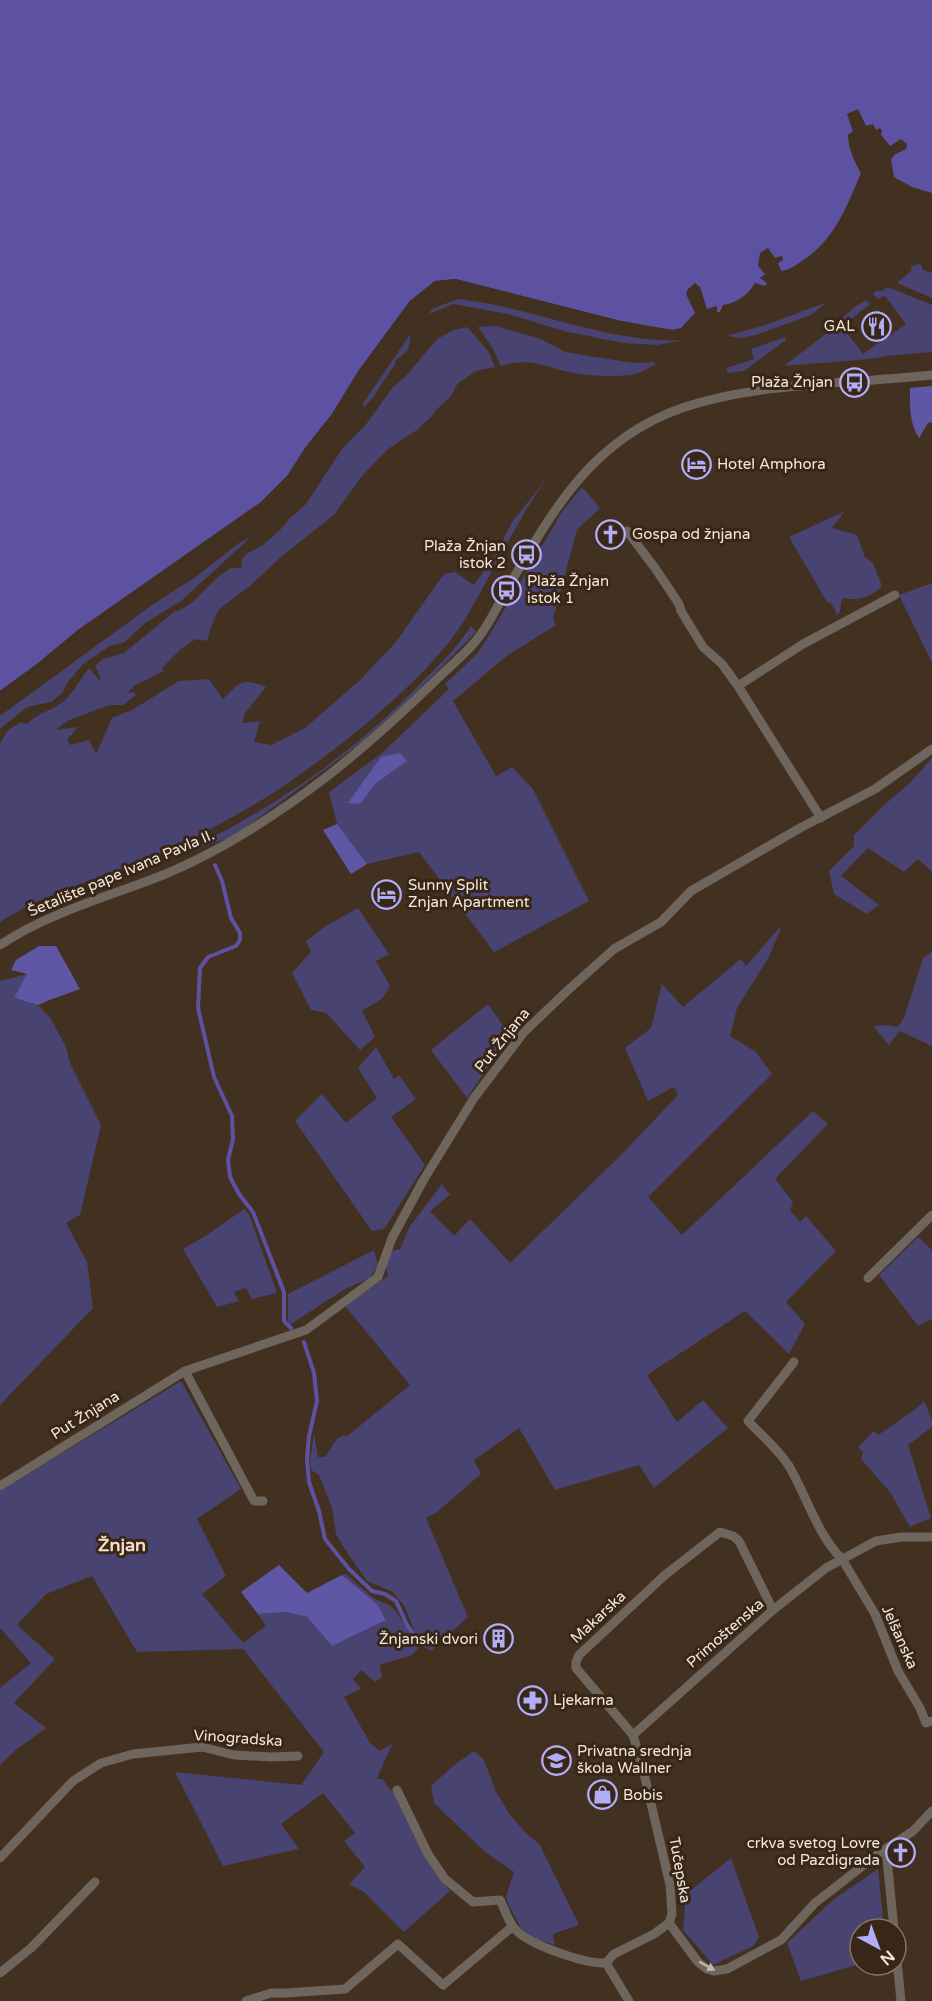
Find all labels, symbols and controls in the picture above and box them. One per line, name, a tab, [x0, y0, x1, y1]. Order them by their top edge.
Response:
restaurant icon: GAL	[860, 310, 892, 342]
place label: GAL	[824, 317, 855, 335]
bus stop icon: Plaža Žnjan	[838, 366, 870, 398]
place label: Plaža Žnjan	[751, 373, 833, 391]
hotel icon: Hotel Amphora	[680, 448, 712, 480]
place label: Hotel Amphora	[717, 455, 826, 473]
church icon: Gospa od žnjana	[595, 518, 627, 550]
place label: Gospa od žnjana	[632, 525, 750, 543]
place label: Plaža Žnjan istok 2	[424, 537, 506, 572]
bus stop icon: Plaža Žnjan istok 2	[511, 539, 543, 571]
place label: Plaža Žnjan istok 1	[527, 572, 609, 607]
bus stop icon: Plaža Žnjan istok 1	[490, 574, 522, 606]
street label: Šetalište pape Ivana Pavla II.	[25, 826, 217, 920]
place label: Sunny Split Znjan Apartment	[408, 876, 530, 911]
hotel icon: Sunny Split Znjan Apartment	[371, 878, 403, 910]
street label: Put Žnjana	[471, 1004, 533, 1076]
street label: Put Žnjana	[47, 1387, 123, 1443]
district label: Žnjan	[98, 1534, 146, 1556]
street label: Makarska	[567, 1587, 629, 1647]
street label: Primoštenska	[683, 1595, 767, 1671]
street label: Jelšanska	[878, 1602, 922, 1672]
building icon: Žnjanski dvori	[483, 1623, 515, 1655]
place label: Žnjanski dvori	[379, 1630, 478, 1648]
pharmacy icon: Ljekarna	[516, 1684, 548, 1716]
place label: Ljekarna	[553, 1691, 614, 1709]
street label: Vinogradska	[193, 1726, 283, 1750]
place label: Privatna srednja škola Wallner	[577, 1742, 692, 1777]
school or university icon: Privatna srednja škola Wallner	[540, 1744, 572, 1776]
shop icon: Bobis	[586, 1779, 618, 1811]
place label: Bobis	[623, 1786, 663, 1804]
place label: crkva svetog Lovre od Pazdigrada	[747, 1834, 880, 1869]
street label: Tučepska	[665, 1835, 695, 1905]
church icon: crkva svetog Lovre od Pazdigrada	[885, 1836, 917, 1868]
north arrow	[848, 1917, 908, 1977]
text: N	[876, 1946, 899, 1969]
one-way arrow	[698, 1960, 715, 1971]

